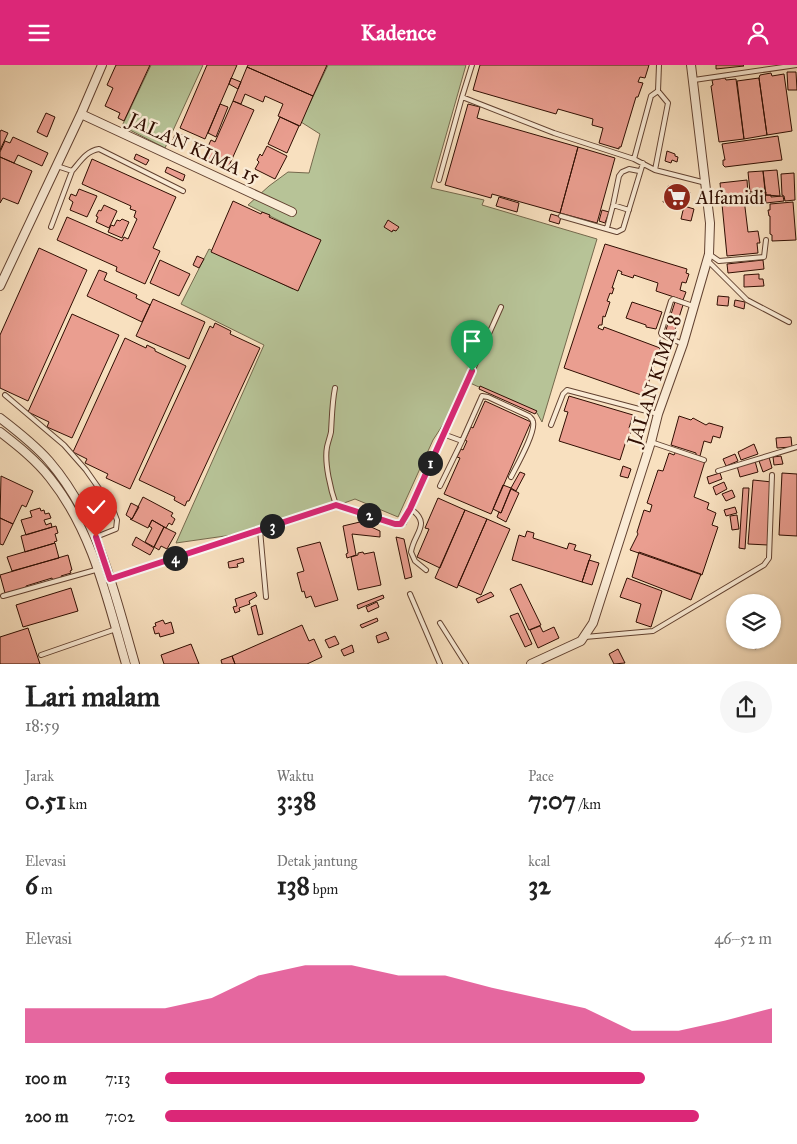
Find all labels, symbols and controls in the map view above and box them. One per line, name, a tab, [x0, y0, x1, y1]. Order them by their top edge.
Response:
icon: menu	[25, 19, 53, 47]
text: Kadence	[361, 19, 436, 46]
icon: person	[744, 19, 772, 47]
street label: JALAN KIMA 15	[122, 107, 263, 189]
supermarket icon: Alfamidi	[662, 182, 692, 212]
place label: Alfamidi	[695, 186, 764, 209]
street label: JALAN KIMA 8	[621, 312, 687, 450]
pin	[451, 320, 493, 371]
icon: arrive	[458, 327, 486, 355]
pin: 1	[418, 451, 442, 475]
text: 1	[428, 455, 433, 472]
pin	[75, 486, 117, 537]
icon: check	[82, 493, 110, 521]
pin: 2	[356, 503, 382, 527]
text: 2	[366, 507, 373, 524]
pin: 3	[260, 513, 284, 539]
text: 3	[270, 518, 275, 535]
pin: 4	[162, 545, 188, 571]
text: 4	[172, 550, 179, 567]
map controls	[726, 594, 781, 649]
button: layers	[726, 594, 781, 649]
text: Lari malam	[25, 679, 160, 714]
button: share	[720, 681, 772, 733]
text: 18:59	[25, 716, 60, 735]
text: Jarak	[25, 768, 54, 785]
text: Waktu	[277, 768, 314, 785]
text: Pace	[528, 768, 554, 785]
text: 0.51	[25, 785, 66, 816]
text: 3:38	[277, 785, 316, 816]
text: 7:07	[528, 785, 576, 816]
text: km	[66, 796, 87, 813]
text: /km	[576, 796, 601, 813]
text: Elevasi	[25, 853, 66, 870]
text: Detak jantung	[277, 853, 357, 870]
text: kcal	[528, 853, 550, 870]
text: 6	[25, 870, 38, 901]
text: 138	[277, 870, 310, 901]
text: 32	[528, 870, 551, 901]
text: m	[38, 881, 53, 898]
text: bpm	[310, 881, 338, 898]
text: Elevasi	[25, 929, 72, 948]
text: 46–52 m	[714, 929, 772, 948]
text: 100 m	[25, 1069, 67, 1088]
text: 7:13	[105, 1069, 130, 1088]
text: 200 m	[25, 1107, 68, 1126]
text: 7:02	[105, 1107, 135, 1126]

